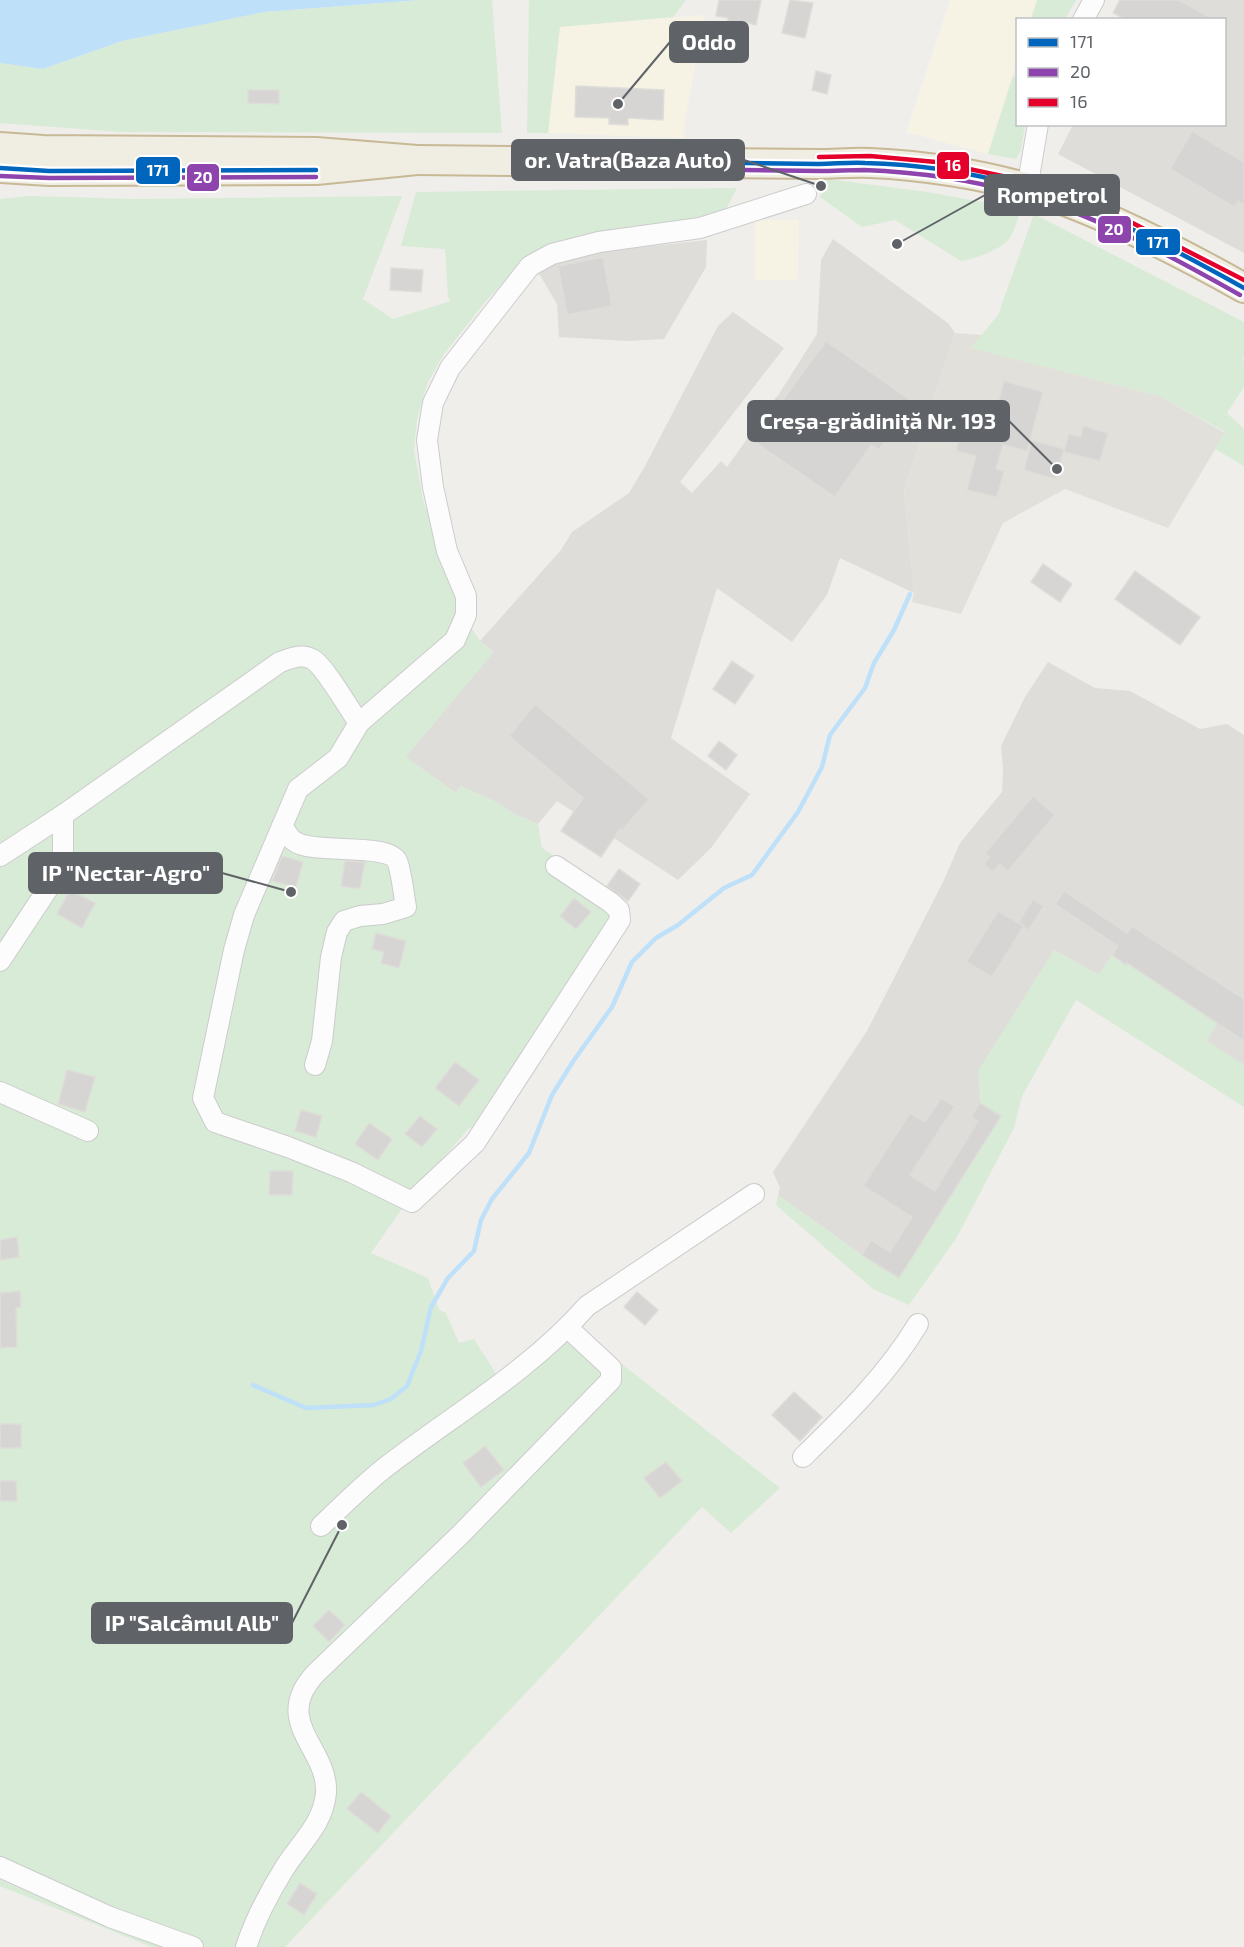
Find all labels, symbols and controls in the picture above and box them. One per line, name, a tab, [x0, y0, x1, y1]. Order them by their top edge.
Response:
legend	[1016, 18, 1226, 126]
callout: Oddo	[670, 22, 748, 62]
text: Oddo	[682, 28, 736, 54]
text: 171	[1070, 30, 1094, 52]
text: 20	[1070, 60, 1091, 82]
text: 16	[1070, 90, 1087, 112]
callout: or. Vatra(Baza Auto)	[512, 140, 744, 180]
text: or. Vatra(Baza Auto)	[525, 146, 731, 172]
line badge: 16	[936, 151, 970, 180]
text: 16	[945, 155, 961, 174]
line badge: 171	[135, 156, 181, 185]
text: 171	[147, 160, 169, 179]
line badge: 20	[186, 163, 220, 192]
text: 20	[193, 167, 213, 186]
callout: Rompetrol	[985, 175, 1119, 215]
text: Rompetrol	[997, 181, 1108, 207]
line badge: 20	[1097, 215, 1132, 244]
text: 20	[1104, 219, 1124, 238]
line badge: 171	[1135, 228, 1181, 256]
text: 171	[1147, 232, 1169, 251]
callout: Creşa-grădiniţă Nr. 193	[748, 401, 1009, 441]
text: Creşa-grădiniţă Nr. 193	[760, 407, 996, 435]
callout: IP "Nectar-Agro"	[29, 853, 222, 893]
text: IP "Nectar-Agro"	[42, 859, 210, 885]
callout: IP "Salcâmul Alb"	[92, 1603, 292, 1643]
text: IP "Salcâmul Alb"	[105, 1609, 279, 1635]

